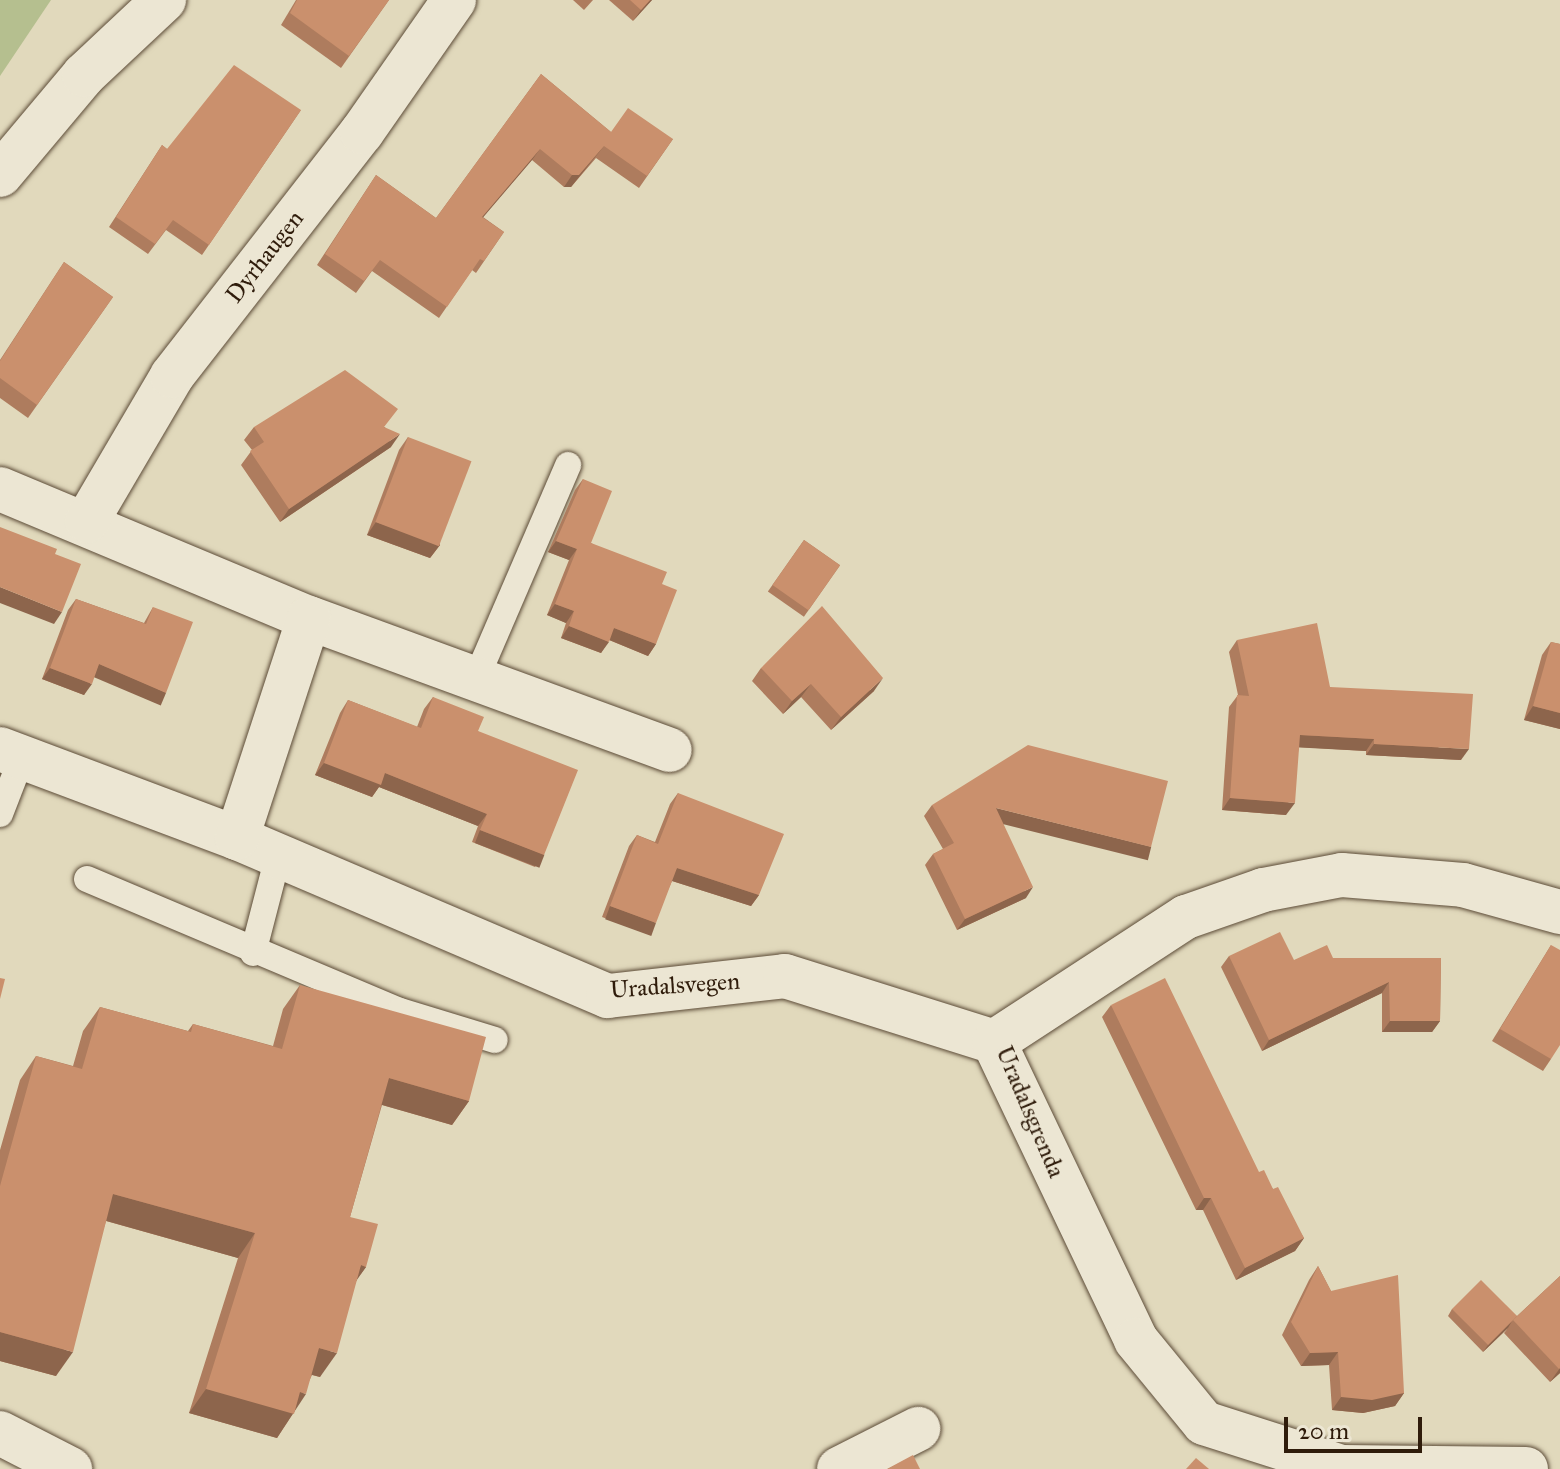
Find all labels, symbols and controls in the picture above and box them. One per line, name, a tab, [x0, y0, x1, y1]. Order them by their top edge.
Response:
street label: Dyrhaugen	[220, 205, 310, 309]
street label: Uradalsvegen	[609, 967, 741, 1005]
street label: Uradalsgrenda	[989, 1042, 1071, 1182]
scale bar	[1288, 1401, 1426, 1451]
text: 20 m	[1298, 1416, 1349, 1446]

